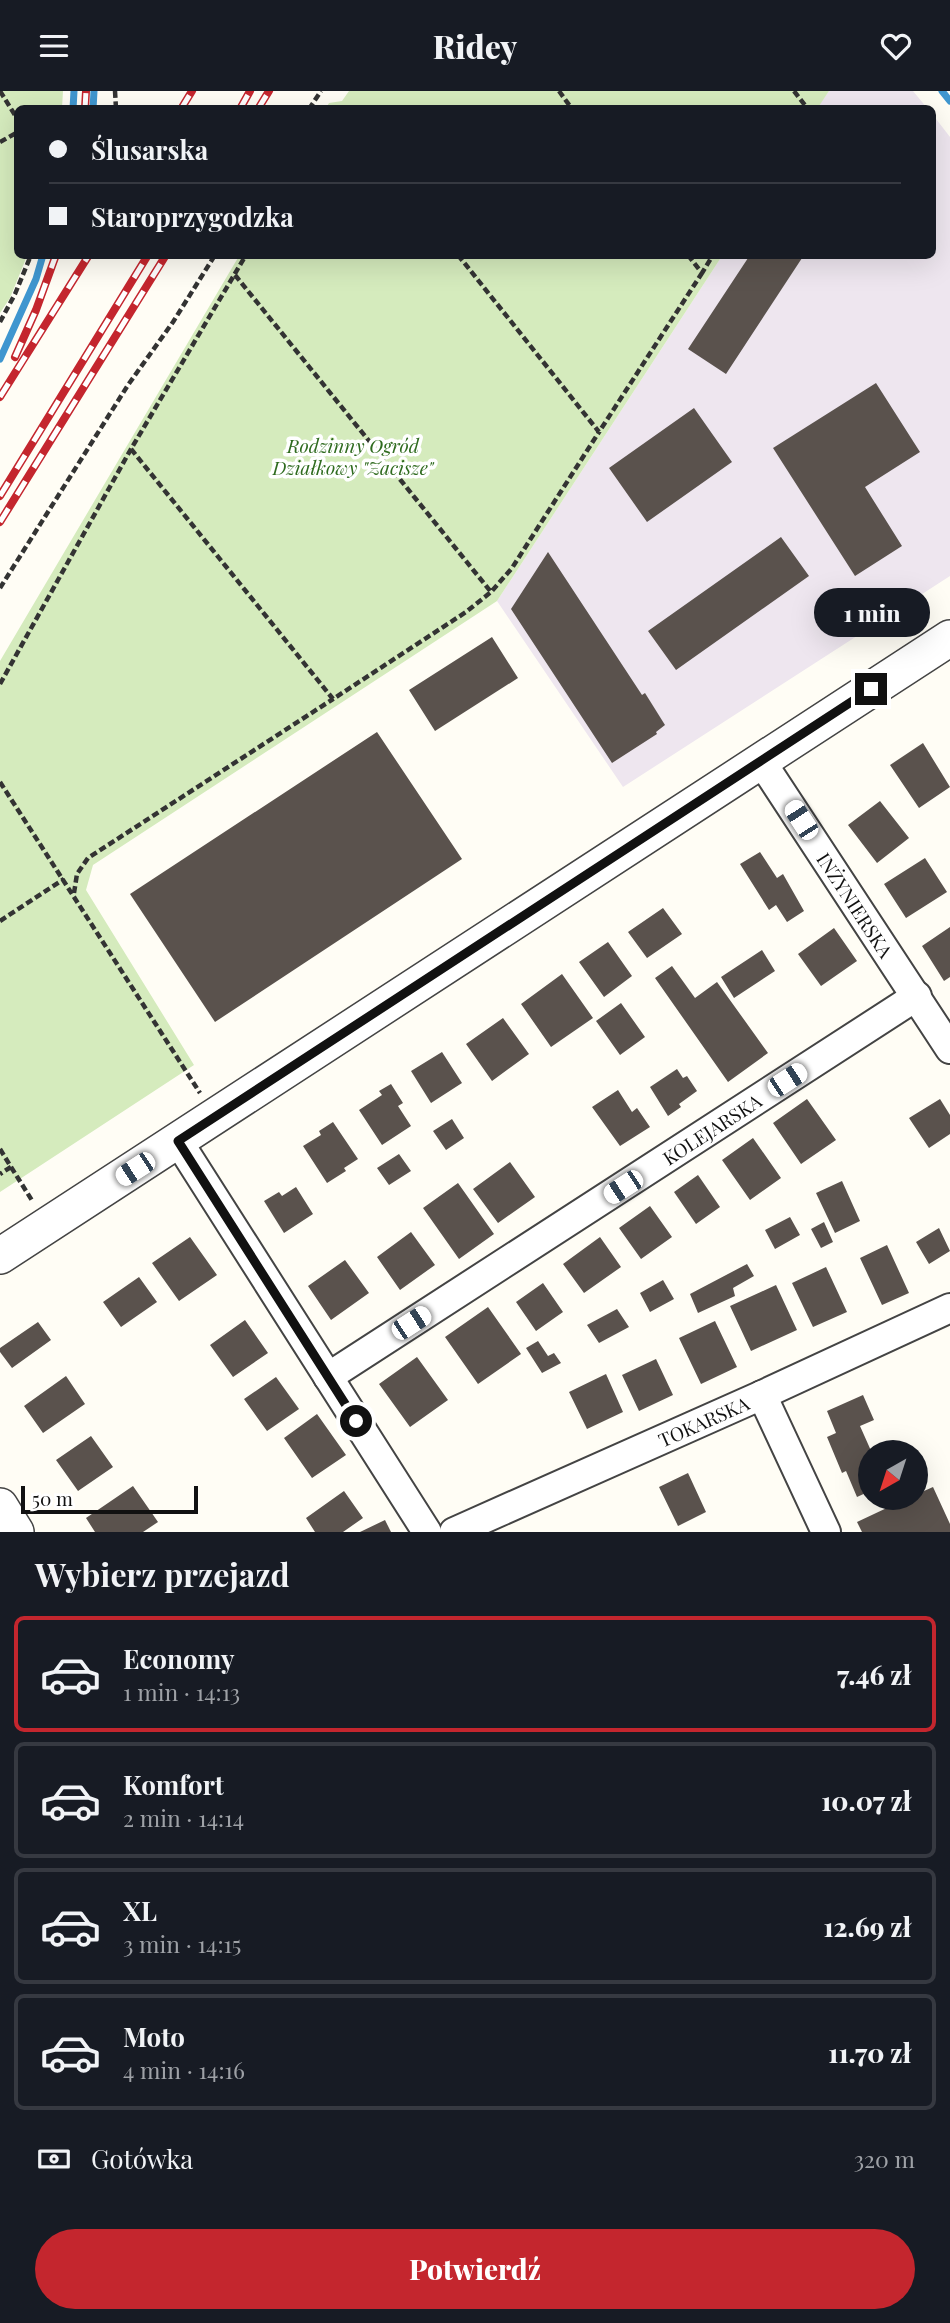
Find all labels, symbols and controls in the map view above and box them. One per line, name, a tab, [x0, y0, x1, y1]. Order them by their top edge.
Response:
text: Ridey	[433, 24, 517, 67]
icon: menu	[35, 27, 73, 65]
icon: heart	[877, 27, 915, 65]
text: Ślusarska	[91, 132, 208, 167]
text: Staroprzygodzka	[91, 199, 294, 234]
park label: Rodzinny Ogród Działkowy "Zacisze"	[272, 432, 435, 480]
callout: 1 min	[813, 587, 929, 637]
text: 1 min	[844, 597, 900, 628]
route end	[855, 673, 887, 705]
car	[781, 797, 822, 843]
street label: INŻYNIERSKA	[811, 847, 900, 963]
car	[764, 1060, 811, 1100]
street label: KOLEJARSKA	[657, 1087, 767, 1170]
car	[112, 1149, 159, 1189]
car	[600, 1167, 647, 1207]
car	[388, 1303, 435, 1343]
street label: TOKARSKA	[654, 1389, 754, 1453]
route start	[340, 1405, 372, 1437]
north arrow	[858, 1440, 928, 1510]
map controls	[858, 1440, 928, 1510]
scale bar	[21, 1483, 198, 1515]
text: 50 m	[32, 1485, 73, 1511]
text: Wybierz przejazd	[35, 1552, 290, 1595]
text: Economy	[123, 1641, 234, 1676]
icon: car	[39, 1643, 102, 1706]
text: 7.46 zł	[837, 1657, 911, 1692]
text: 1 min · 14:13	[123, 1676, 240, 1707]
text: Komfort	[123, 1767, 224, 1802]
icon: car	[39, 1769, 102, 1832]
text: 10.07 zł	[821, 1783, 911, 1818]
text: 2 min · 14:14	[123, 1802, 244, 1833]
text: XL	[123, 1893, 157, 1928]
icon: car	[39, 1895, 102, 1958]
text: 12.69 zł	[823, 1909, 911, 1944]
text: 3 min · 14:15	[123, 1928, 241, 1959]
text: Moto	[123, 2019, 185, 2054]
icon: car	[39, 2021, 102, 2084]
text: 11.70 zł	[828, 2035, 911, 2070]
text: 4 min · 14:16	[123, 2054, 245, 2085]
icon: cash	[35, 2140, 73, 2178]
text: Gotówka	[91, 2141, 193, 2176]
text: 320 m	[854, 2143, 915, 2174]
button: Potwierdź	[35, 2229, 915, 2309]

